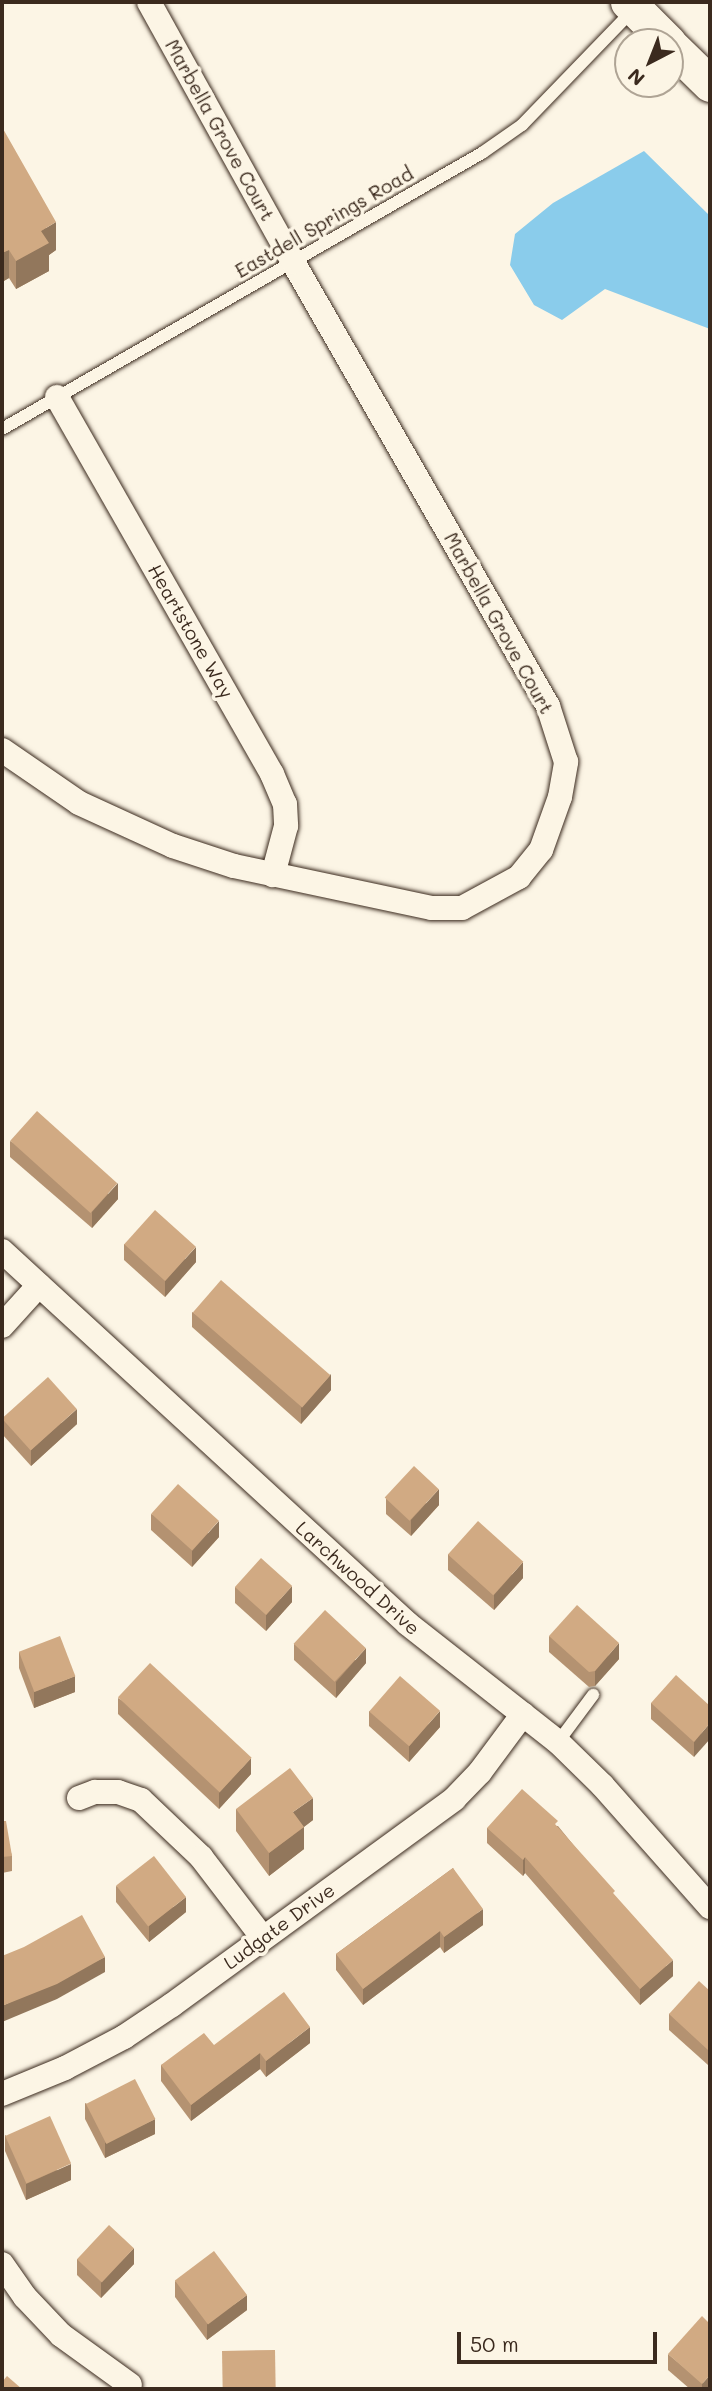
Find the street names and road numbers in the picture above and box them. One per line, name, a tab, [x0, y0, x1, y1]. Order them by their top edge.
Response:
street label: Marbella Grove Court	[161, 35, 279, 225]
street label: Eastdell Springs Road	[231, 162, 417, 282]
street label: Marbella Grove Court	[440, 528, 558, 718]
street label: Heartstone Way	[143, 560, 239, 702]
street label: Larchwood Drive	[291, 1516, 425, 1640]
street label: Ludgate Drive	[219, 1878, 339, 1974]

